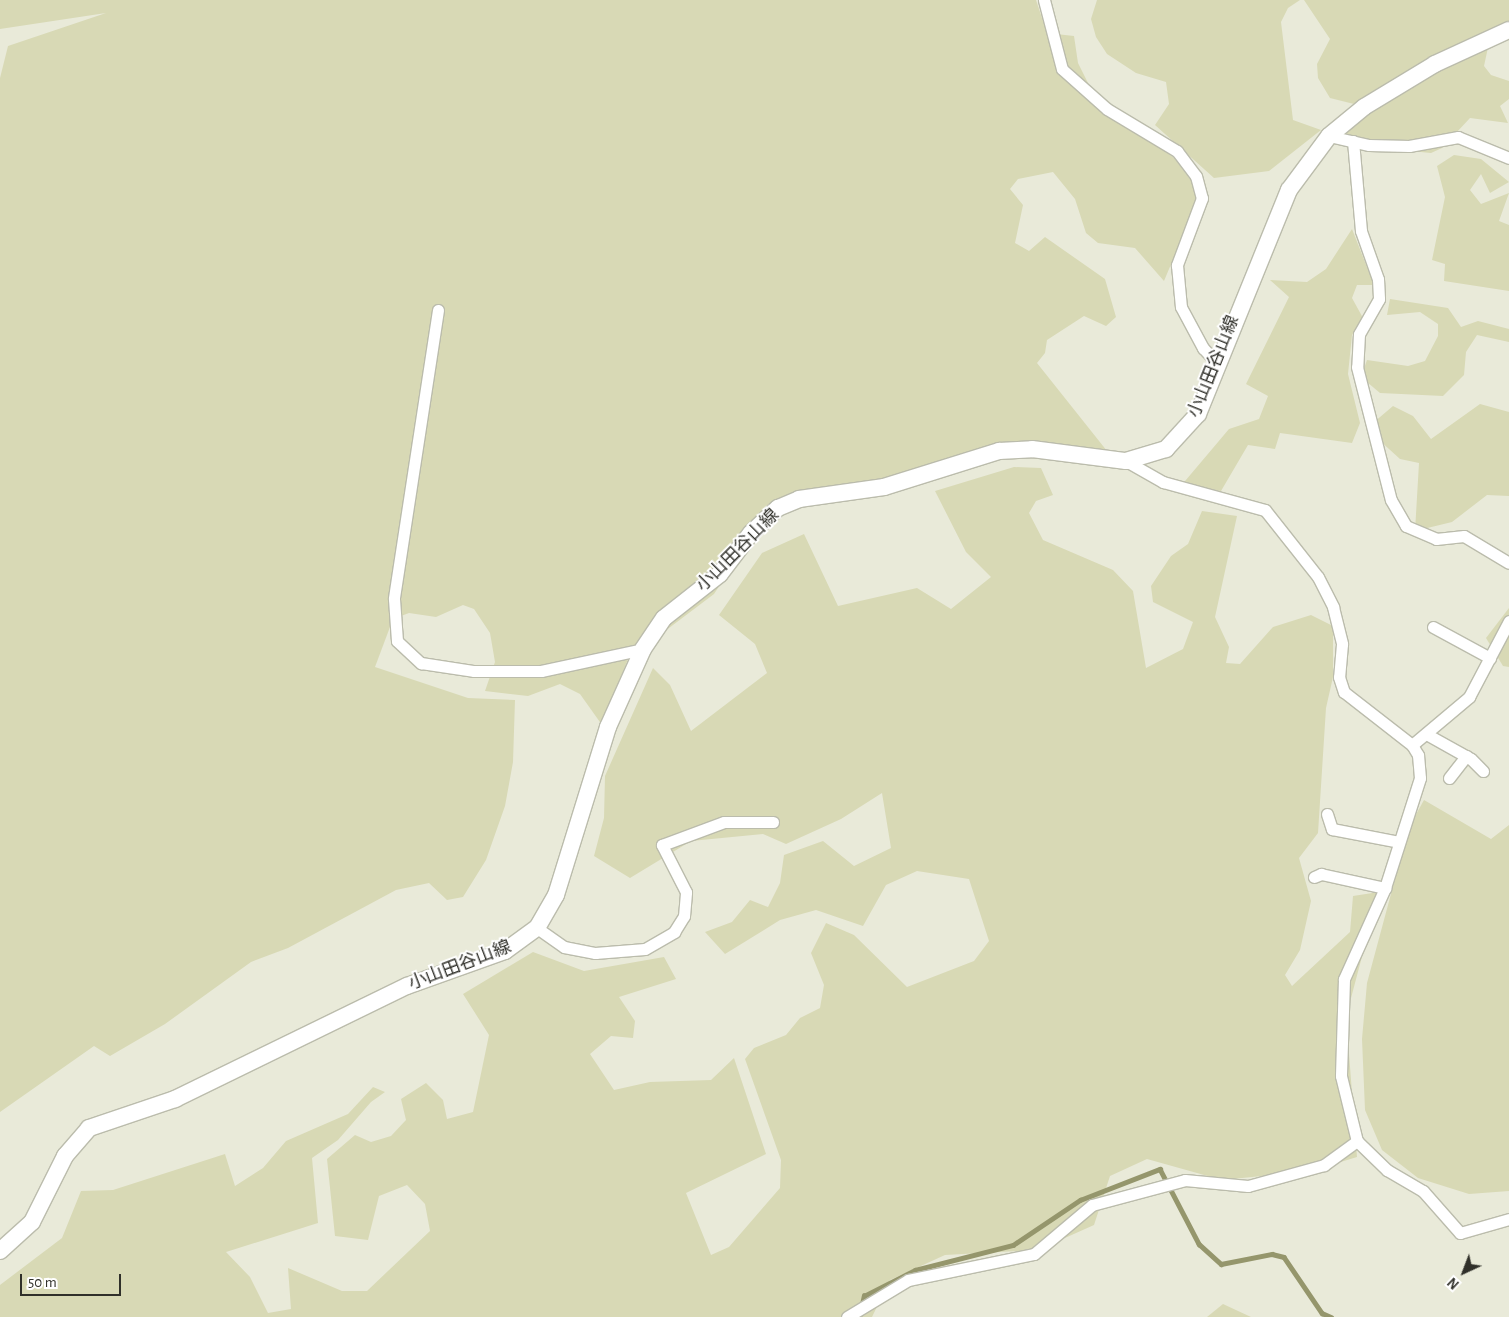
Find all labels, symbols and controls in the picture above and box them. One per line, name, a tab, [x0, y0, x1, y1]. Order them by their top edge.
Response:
street label: 小山田谷山線	[1184, 313, 1244, 421]
street label: 小山田谷山線	[692, 505, 784, 597]
street label: 小山田谷山線	[406, 937, 514, 995]
north arrow	[1439, 1247, 1489, 1297]
scale bar	[22, 1264, 124, 1296]
text: 50 m	[28, 1275, 57, 1290]
text: N	[1445, 1275, 1462, 1291]

